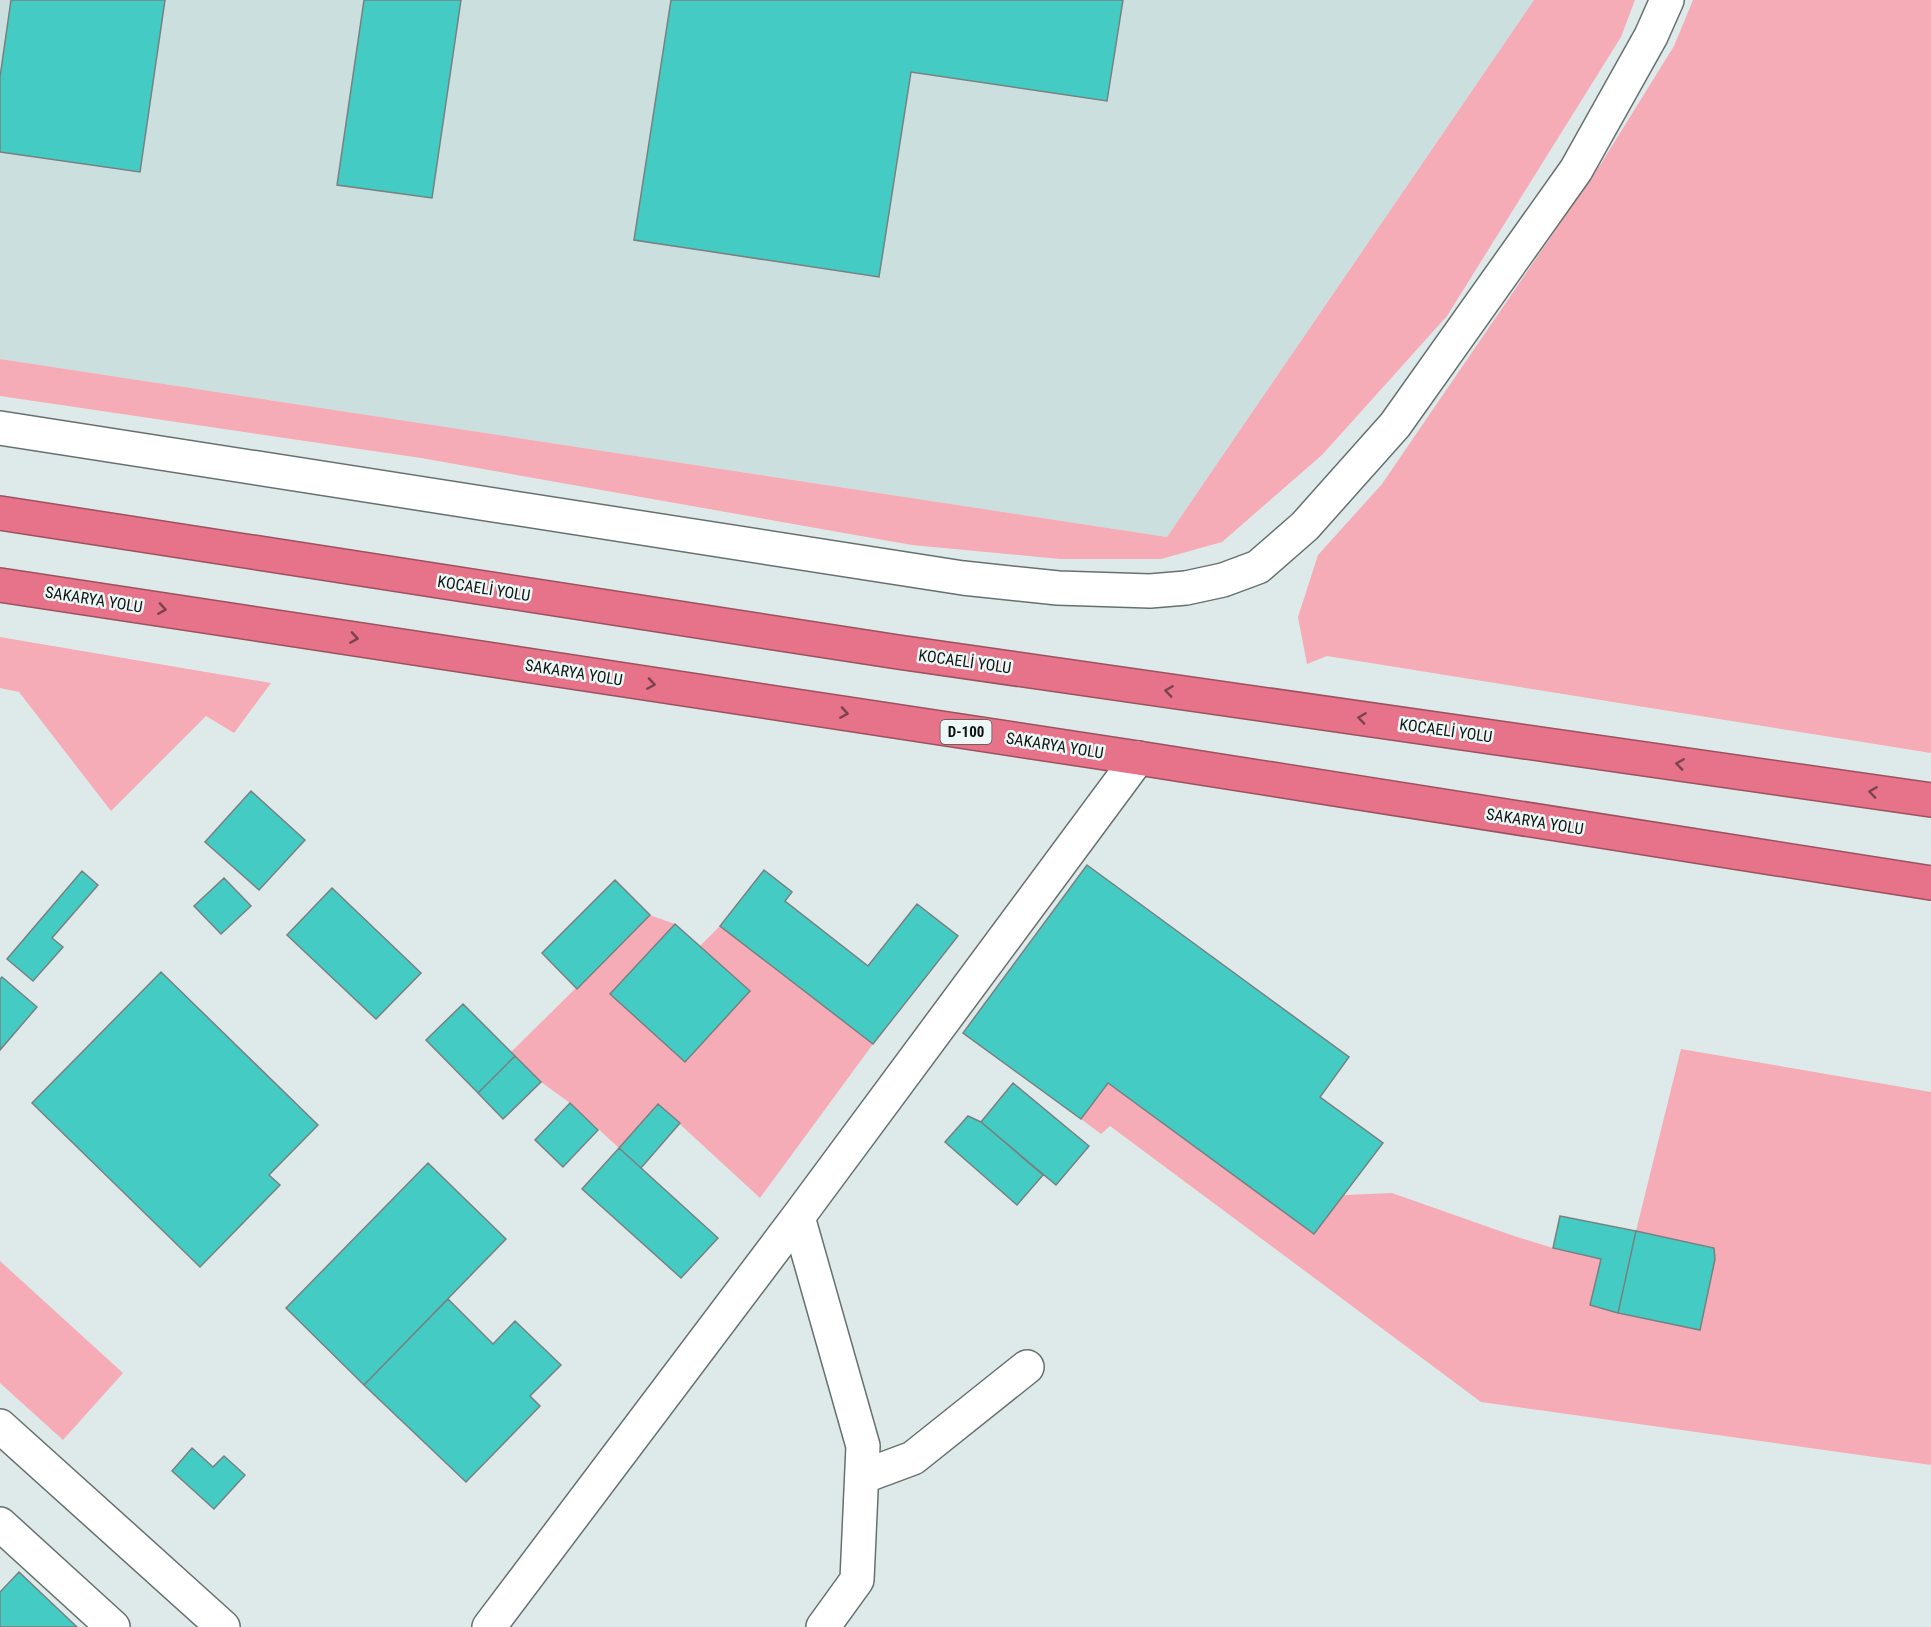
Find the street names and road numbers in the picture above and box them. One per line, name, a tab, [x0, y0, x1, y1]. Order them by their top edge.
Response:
street label: KOCAELİ YOLU	[436, 572, 532, 605]
street label: SAKARYA YOLU	[44, 582, 144, 617]
street label: KOCAELİ YOLU	[917, 646, 1013, 677]
street label: SAKARYA YOLU	[524, 655, 624, 690]
street label: KOCAELİ YOLU	[1398, 715, 1494, 746]
road number: D-100	[940, 720, 992, 744]
street label: SAKARYA YOLU	[1005, 728, 1105, 763]
street label: SAKARYA YOLU	[1485, 804, 1585, 839]

